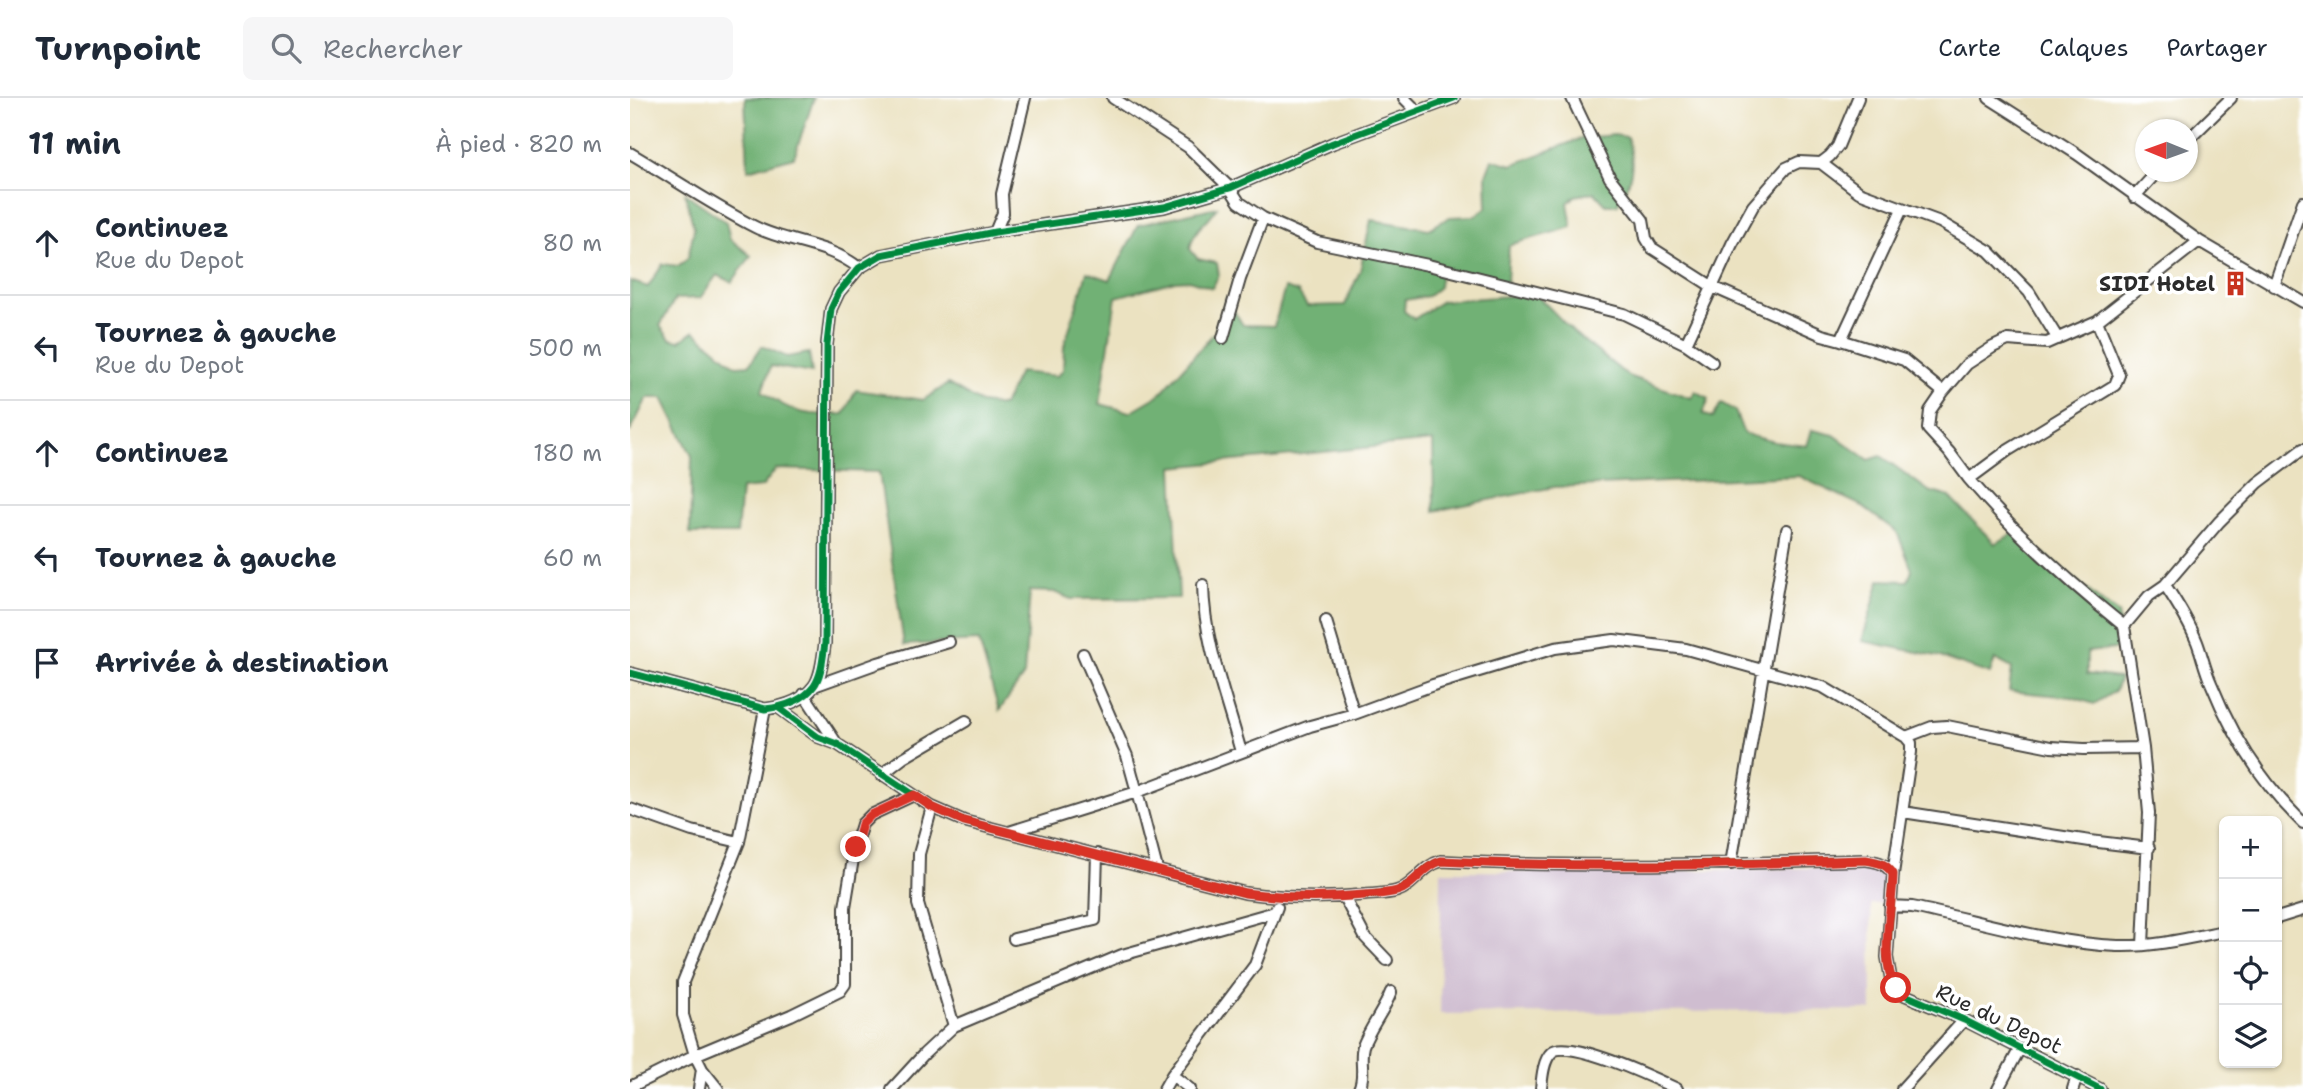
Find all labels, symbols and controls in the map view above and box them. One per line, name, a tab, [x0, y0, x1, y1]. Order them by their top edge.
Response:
search box	[243, 17, 733, 80]
text: Turnpoint	[35, 26, 201, 71]
icon: search	[267, 29, 305, 67]
text: Rechercher	[323, 31, 463, 66]
text: Carte	[1938, 32, 2001, 64]
text: Calques	[2039, 32, 2129, 64]
text: Partager	[2167, 32, 2268, 64]
north arrow	[2135, 119, 2198, 182]
text: 11 min	[28, 123, 121, 164]
text: À pied · 820 m	[435, 129, 602, 159]
text: Continuez	[95, 210, 229, 245]
icon: ahead	[28, 224, 66, 262]
text: 80 m	[543, 228, 602, 258]
text: Rue du Depot	[95, 245, 244, 275]
place label: SIDI Hotel	[2099, 270, 2215, 298]
building icon: SIDI Hotel	[2221, 270, 2249, 298]
text: Tournez à gauche	[95, 315, 337, 350]
icon: left	[28, 329, 66, 367]
text: 500 m	[528, 333, 602, 363]
text: Rue du Depot	[95, 350, 244, 380]
icon: ahead	[28, 434, 66, 472]
text: Continuez	[95, 435, 229, 470]
text: 180 m	[533, 438, 602, 468]
icon: left	[28, 539, 66, 577]
text: Tournez à gauche	[95, 540, 337, 575]
text: 60 m	[543, 543, 602, 573]
icon: arrive	[28, 644, 66, 682]
text: Arrivée à destination	[95, 645, 389, 680]
map controls	[2219, 816, 2282, 1068]
button: +	[2219, 816, 2282, 879]
route end	[840, 831, 871, 862]
button: −	[2219, 879, 2282, 942]
button: locate	[2219, 942, 2282, 1005]
route start	[1880, 972, 1911, 1003]
street label: Rue du Depot	[1931, 978, 2067, 1060]
button: layers	[2219, 1005, 2282, 1068]

